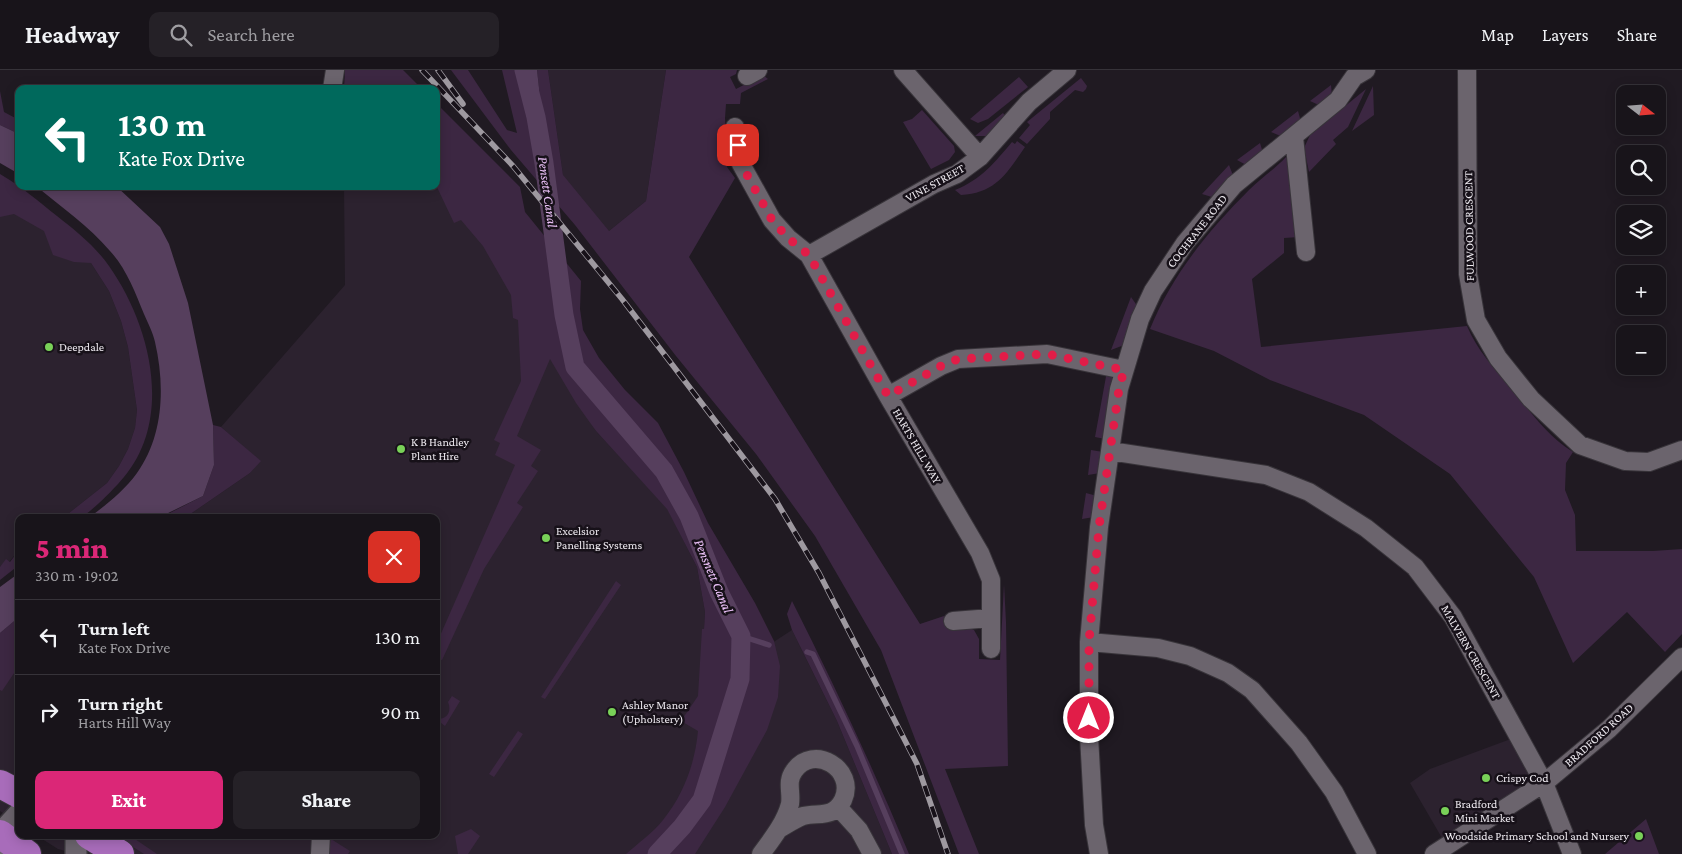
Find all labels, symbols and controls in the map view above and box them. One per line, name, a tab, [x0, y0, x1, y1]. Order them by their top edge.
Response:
search box	[149, 12, 499, 57]
text: Headway	[25, 21, 119, 48]
icon: search	[167, 21, 195, 49]
text: Search here	[207, 24, 295, 45]
text: Map	[1481, 25, 1514, 45]
text: Layers	[1542, 25, 1589, 45]
text: Share	[1617, 25, 1657, 45]
north arrow	[1616, 85, 1666, 135]
map controls	[1616, 85, 1666, 375]
icon: left	[35, 105, 100, 170]
text: 130 m	[118, 105, 206, 144]
pin	[717, 124, 759, 166]
icon: arrive	[724, 131, 752, 159]
button: search	[1616, 145, 1666, 195]
text: Kate Fox Drive	[118, 146, 245, 171]
water label: Pensett Canal	[535, 155, 561, 229]
street label: VINE STREET	[903, 161, 967, 205]
street label: FULWOOD CRESCENT	[1461, 170, 1477, 281]
street label: COCHRANE ROAD	[1164, 192, 1230, 270]
button: layers	[1616, 205, 1666, 255]
button: +	[1616, 265, 1666, 315]
button: −	[1616, 325, 1666, 375]
place label: Deepdale	[59, 340, 104, 354]
marker: Deepdale	[43, 341, 55, 353]
street label: HARTS HILL WAY	[890, 406, 944, 487]
place label: K B Handley Plant Hire	[411, 435, 470, 463]
marker: K B Handley Plant Hire	[395, 443, 407, 455]
place label: Excelsior Panelling Systems	[556, 524, 643, 552]
text: 5 min	[35, 531, 108, 564]
button: close	[368, 531, 420, 583]
marker: Excelsior Panelling Systems	[540, 532, 552, 544]
water label: Pensnett Canal	[691, 537, 737, 616]
text: 330 m · 19:02	[35, 567, 118, 584]
street label: MALVERN CRESCENT	[1438, 602, 1504, 702]
text: Turn left	[78, 618, 150, 639]
icon: left	[35, 623, 63, 651]
text: 130 m	[375, 627, 420, 648]
text: Kate Fox Drive	[78, 639, 170, 656]
position arrow	[1062, 691, 1114, 743]
text: Turn right	[78, 693, 163, 714]
icon: right	[35, 698, 63, 726]
place label: Ashley Manor (Upholstery)	[622, 698, 689, 726]
street label: BRADFORD ROAD	[1562, 700, 1636, 770]
text: 90 m	[381, 702, 420, 723]
marker: Ashley Manor (Upholstery)	[606, 706, 618, 718]
text: Harts Hill Way	[78, 714, 171, 731]
button: Exit	[35, 771, 223, 829]
button: Share	[233, 771, 420, 829]
place label: Crispy Cod	[1496, 771, 1549, 785]
marker: Crispy Cod	[1480, 772, 1492, 784]
place label: Bradford Mini Market	[1455, 797, 1516, 825]
marker: Bradford Mini Market	[1439, 805, 1451, 817]
place label: Woodside Primary School and Nursery	[1445, 829, 1629, 843]
marker: Woodside Primary School and Nursery	[1633, 830, 1645, 842]

